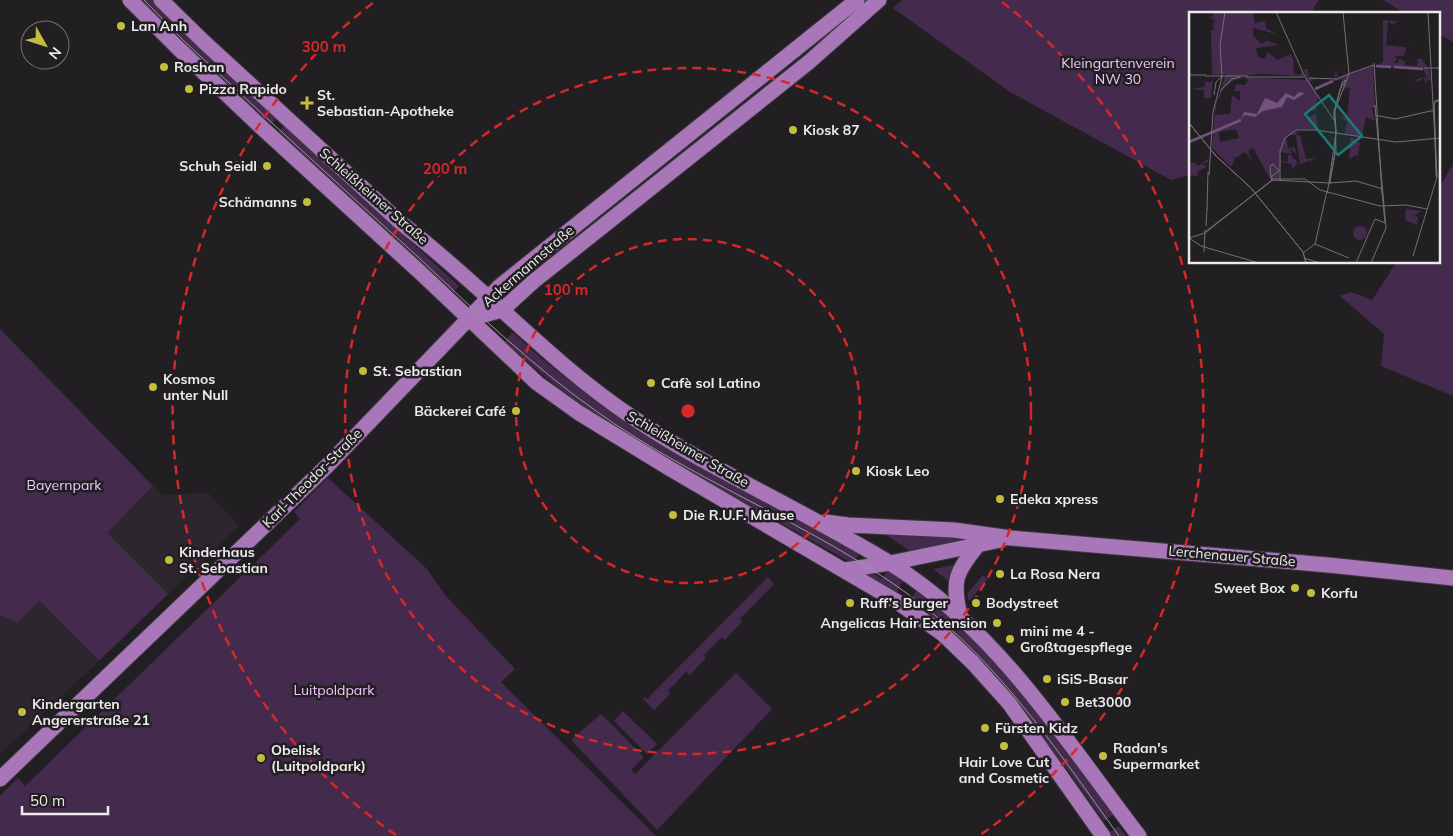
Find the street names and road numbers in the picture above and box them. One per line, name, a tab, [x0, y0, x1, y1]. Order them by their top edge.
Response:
street label: Schleißheimer Straße	[316, 144, 432, 248]
street label: Ackermannstraße	[478, 221, 578, 311]
street label: Schleißheimer Straße	[624, 407, 752, 491]
street label: Karl-Theodor-Straße	[258, 424, 366, 532]
street label: Lerchenauer Straße	[1168, 541, 1296, 571]

